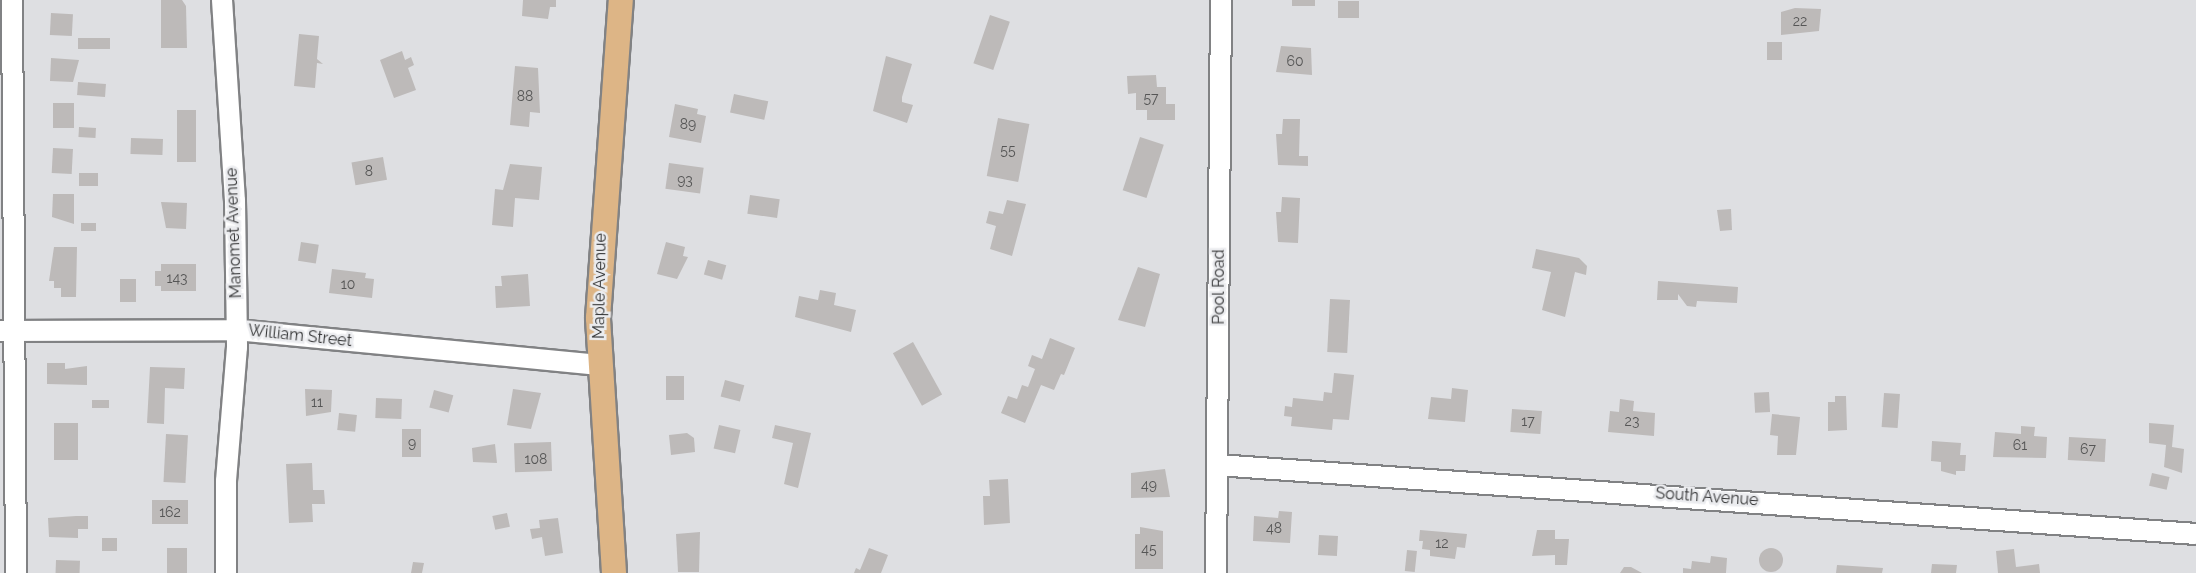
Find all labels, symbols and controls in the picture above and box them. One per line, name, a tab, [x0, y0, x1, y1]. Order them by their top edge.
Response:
house number: 22	[1793, 13, 1807, 29]
house number: 60	[1286, 53, 1304, 69]
house number: 88	[517, 88, 533, 104]
house number: 57	[1143, 90, 1159, 106]
house number: 89	[680, 116, 696, 132]
house number: 55	[1000, 142, 1016, 158]
house number: 8	[365, 163, 373, 179]
street label: Manomet Avenue	[222, 167, 246, 299]
house number: 93	[677, 172, 693, 188]
street label: Maple Avenue	[589, 233, 611, 339]
street label: Pool Road	[1209, 249, 1229, 325]
house number: 143	[166, 270, 188, 286]
house number: 10	[341, 276, 355, 292]
street label: William Street	[247, 321, 353, 351]
house number: 11	[311, 394, 323, 410]
house number: 17	[1521, 413, 1535, 429]
house number: 23	[1625, 413, 1639, 429]
house number: 9	[408, 435, 416, 451]
house number: 61	[2013, 437, 2027, 453]
house number: 67	[2080, 441, 2096, 457]
house number: 108	[525, 451, 547, 467]
house number: 49	[1141, 477, 1157, 493]
street label: South Avenue	[1655, 484, 1759, 510]
house number: 162	[159, 504, 181, 520]
house number: 48	[1266, 520, 1282, 536]
house number: 12	[1435, 535, 1449, 551]
house number: 45	[1141, 541, 1157, 557]

